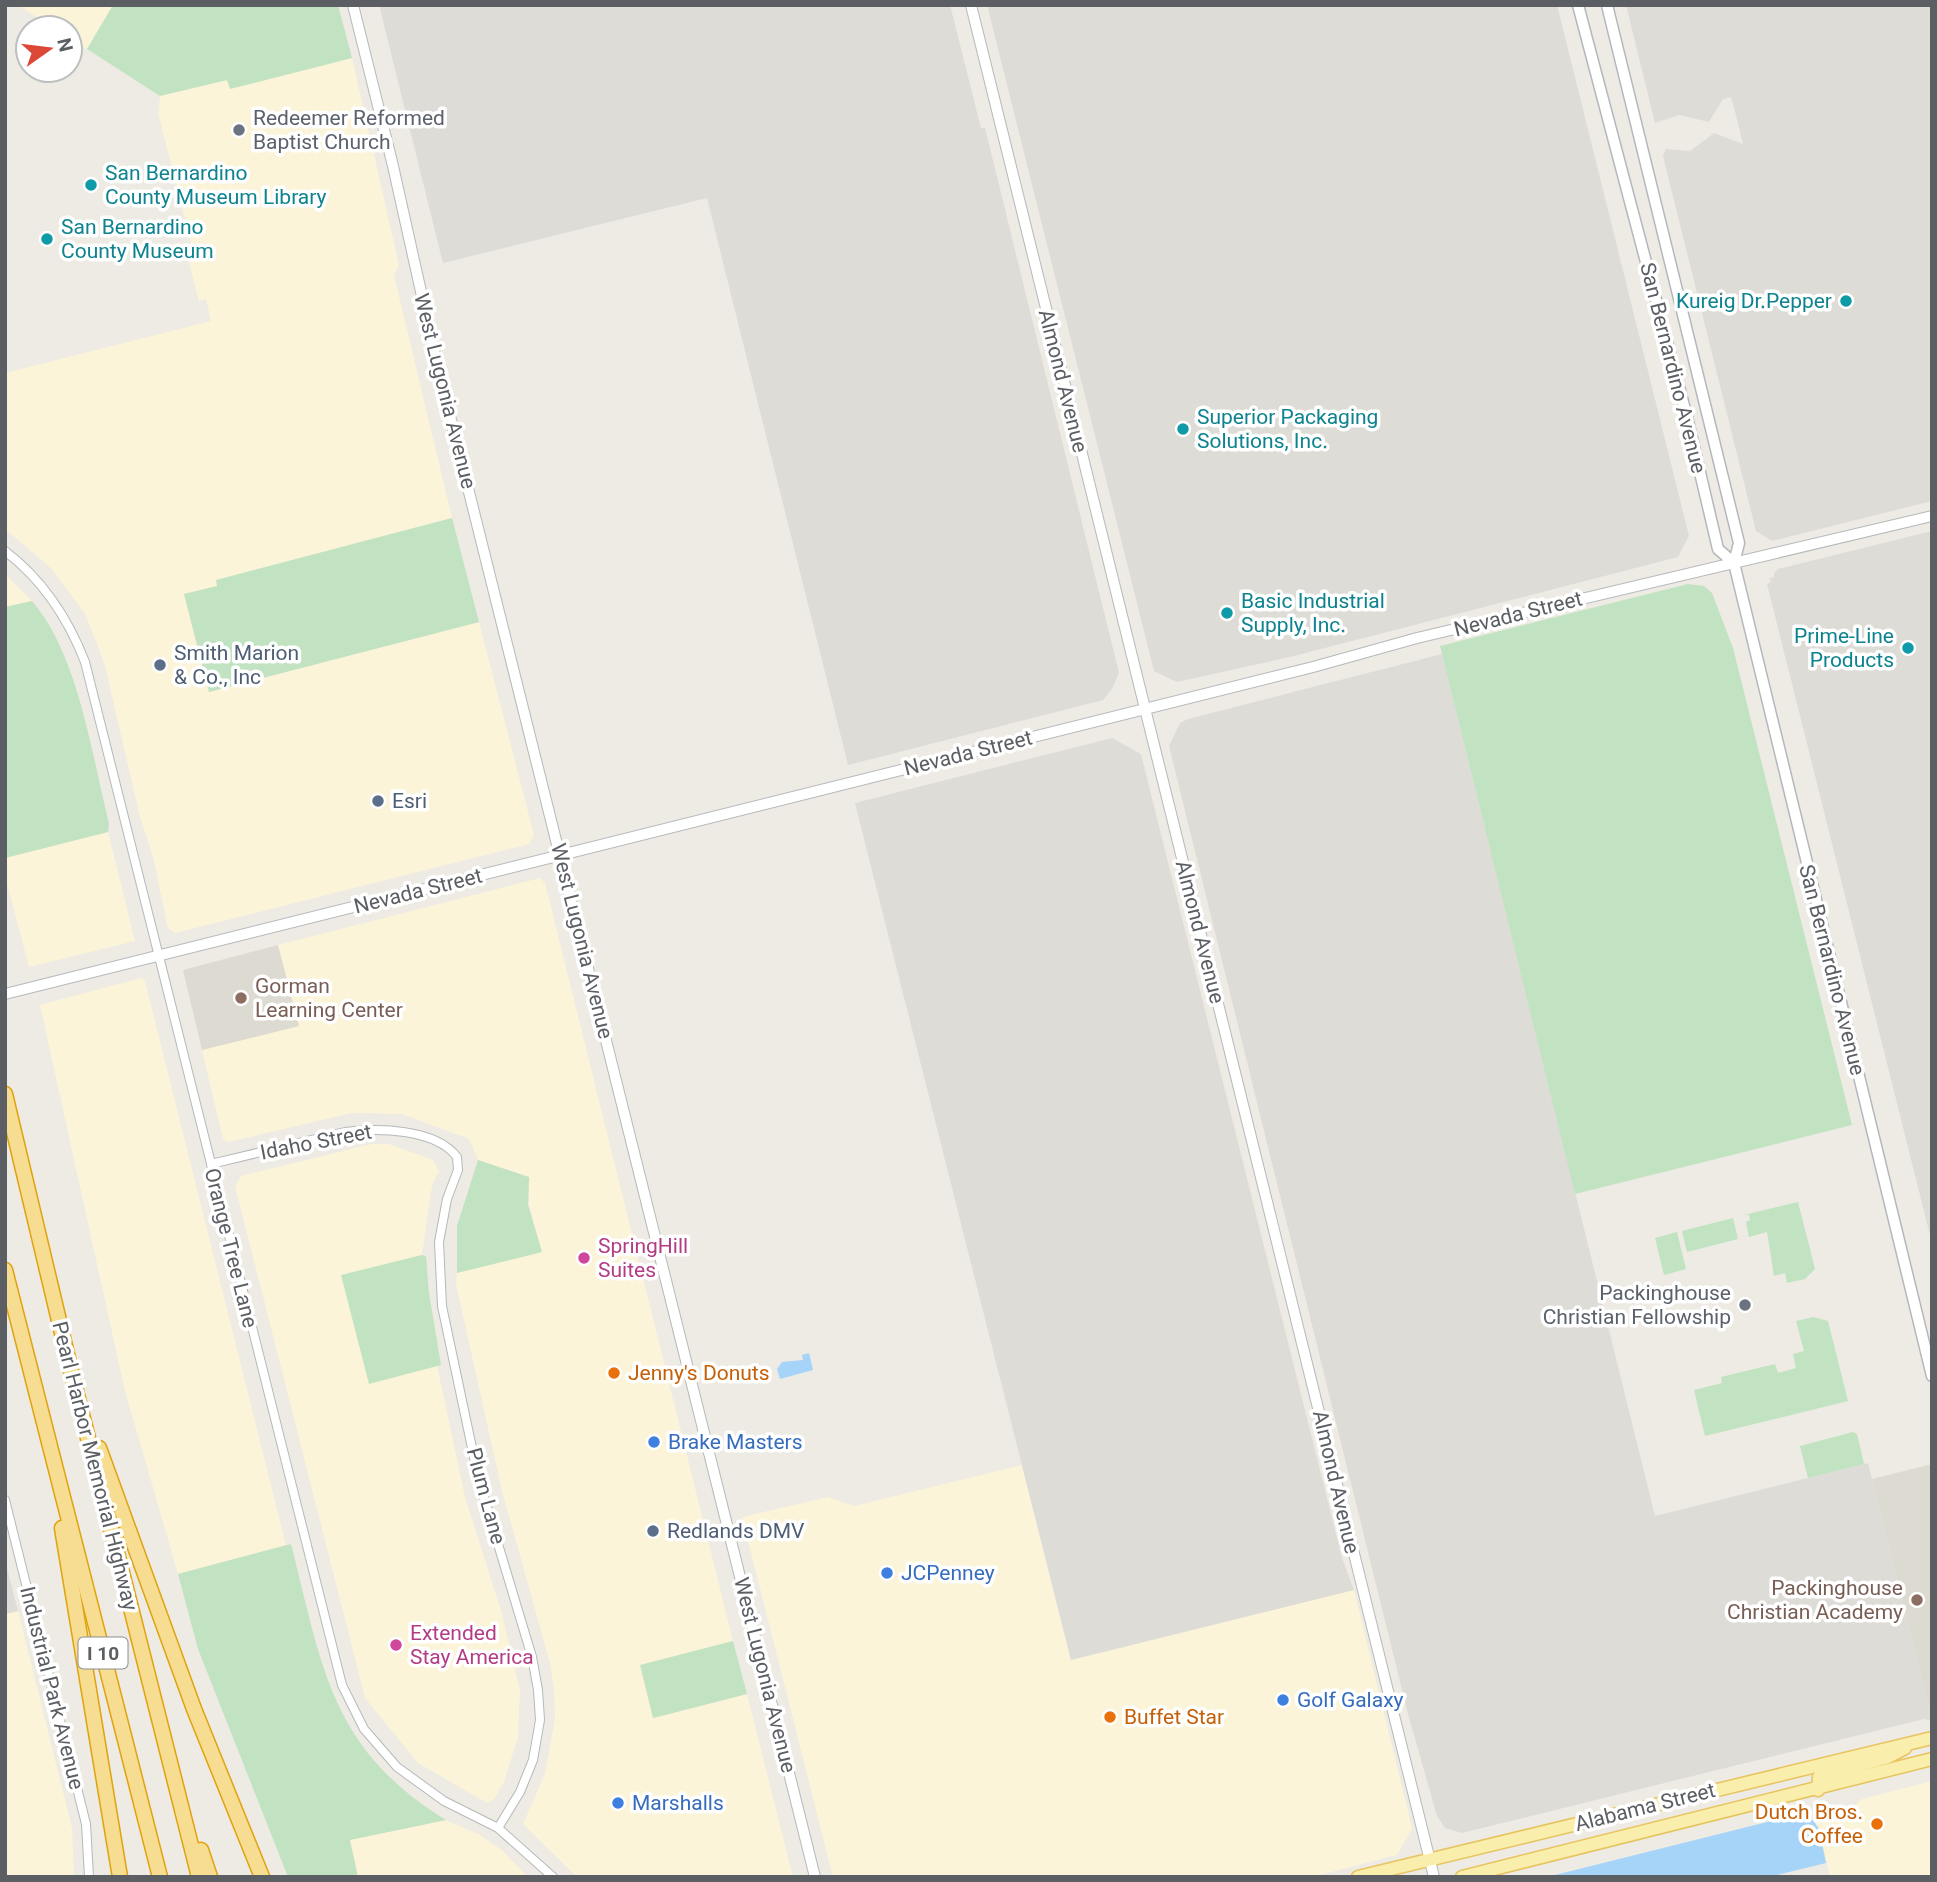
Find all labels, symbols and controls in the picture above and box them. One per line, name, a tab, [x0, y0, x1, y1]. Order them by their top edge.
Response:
north arrow	[14, 14, 84, 84]
text: N	[52, 36, 78, 54]
place label: Redeemer Reformed Baptist Church	[253, 106, 445, 154]
marker: Redeemer Reformed Baptist Church	[231, 122, 247, 138]
place label: San Bernardino County Museum Library	[105, 161, 327, 209]
marker: San Bernardino County Museum Library	[83, 177, 99, 193]
place label: San Bernardino County Museum	[61, 215, 214, 263]
marker: San Bernardino County Museum	[39, 231, 55, 247]
street label: San Bernardino Avenue	[1635, 260, 1711, 476]
place label: Kureig Dr.Pepper	[1676, 289, 1832, 313]
street label: West Lugonia Avenue	[409, 291, 481, 491]
marker: Kureig Dr.Pepper	[1838, 293, 1854, 309]
street label: Almond Avenue	[1034, 307, 1092, 455]
place label: Superior Packaging Solutions, Inc.	[1197, 405, 1378, 453]
marker: Superior Packaging Solutions, Inc.	[1175, 421, 1191, 437]
street label: Nevada Street	[1451, 586, 1585, 642]
place label: Basic Industrial Supply, Inc.	[1241, 589, 1385, 637]
marker: Basic Industrial Supply, Inc.	[1219, 605, 1235, 621]
place label: Prime-Line Products	[1794, 624, 1894, 672]
marker: Prime-Line Products	[1900, 640, 1916, 656]
place label: Smith Marion & Co., Inc	[174, 641, 299, 689]
marker: Smith Marion & Co., Inc	[152, 657, 168, 673]
street label: Nevada Street	[901, 725, 1035, 781]
place label: Esri	[392, 789, 427, 813]
marker: Esri	[370, 793, 386, 809]
street label: West Lugonia Avenue	[546, 841, 618, 1041]
street label: Almond Avenue	[1171, 858, 1229, 1006]
street label: San Bernardino Avenue	[1794, 862, 1870, 1078]
street label: Nevada Street	[351, 863, 485, 919]
place label: Gorman Learning Center	[255, 974, 403, 1022]
marker: Gorman Learning Center	[233, 990, 249, 1006]
street label: Idaho Street	[258, 1119, 374, 1165]
street label: Orange Tree Lane	[200, 1166, 262, 1330]
place label: SpringHill Suites	[598, 1234, 688, 1282]
marker: SpringHill Suites	[576, 1250, 592, 1266]
place label: Packinghouse Christian Fellowship	[1543, 1281, 1731, 1329]
marker: Packinghouse Christian Fellowship	[1737, 1297, 1753, 1313]
street label: Pearl Harbor Memorial Highway	[47, 1319, 143, 1613]
place label: Jenny's Donuts	[628, 1361, 770, 1385]
marker: Jenny's Donuts	[606, 1365, 622, 1381]
street label: Almond Avenue	[1308, 1408, 1364, 1556]
place label: Brake Masters	[668, 1430, 803, 1454]
marker: Brake Masters	[646, 1434, 662, 1450]
street label: Plum Lane	[462, 1445, 510, 1547]
place label: Redlands DMV	[667, 1519, 805, 1543]
marker: Redlands DMV	[645, 1523, 661, 1539]
place label: JCPenney	[901, 1561, 995, 1585]
marker: JCPenney	[879, 1565, 895, 1581]
street label: West Lugonia Avenue	[729, 1575, 801, 1775]
place label: Packinghouse Christian Academy	[1727, 1576, 1903, 1624]
street label: Industrial Park Avenue	[15, 1584, 89, 1792]
marker: Packinghouse Christian Academy	[1909, 1592, 1925, 1608]
place label: Extended Stay America	[410, 1621, 534, 1669]
marker: Extended Stay America	[388, 1637, 404, 1653]
road number: I 10	[78, 1638, 128, 1668]
place label: Golf Galaxy	[1297, 1688, 1404, 1712]
marker: Golf Galaxy	[1275, 1692, 1291, 1708]
place label: Buffet Star	[1124, 1705, 1224, 1729]
marker: Buffet Star	[1102, 1709, 1118, 1725]
street label: Alabama Street	[1572, 1778, 1718, 1836]
place label: Marshalls	[632, 1791, 724, 1815]
marker: Marshalls	[610, 1795, 626, 1811]
place label: Dutch Bros. Coffee	[1755, 1800, 1863, 1848]
marker: Dutch Bros. Coffee	[1869, 1816, 1885, 1832]

